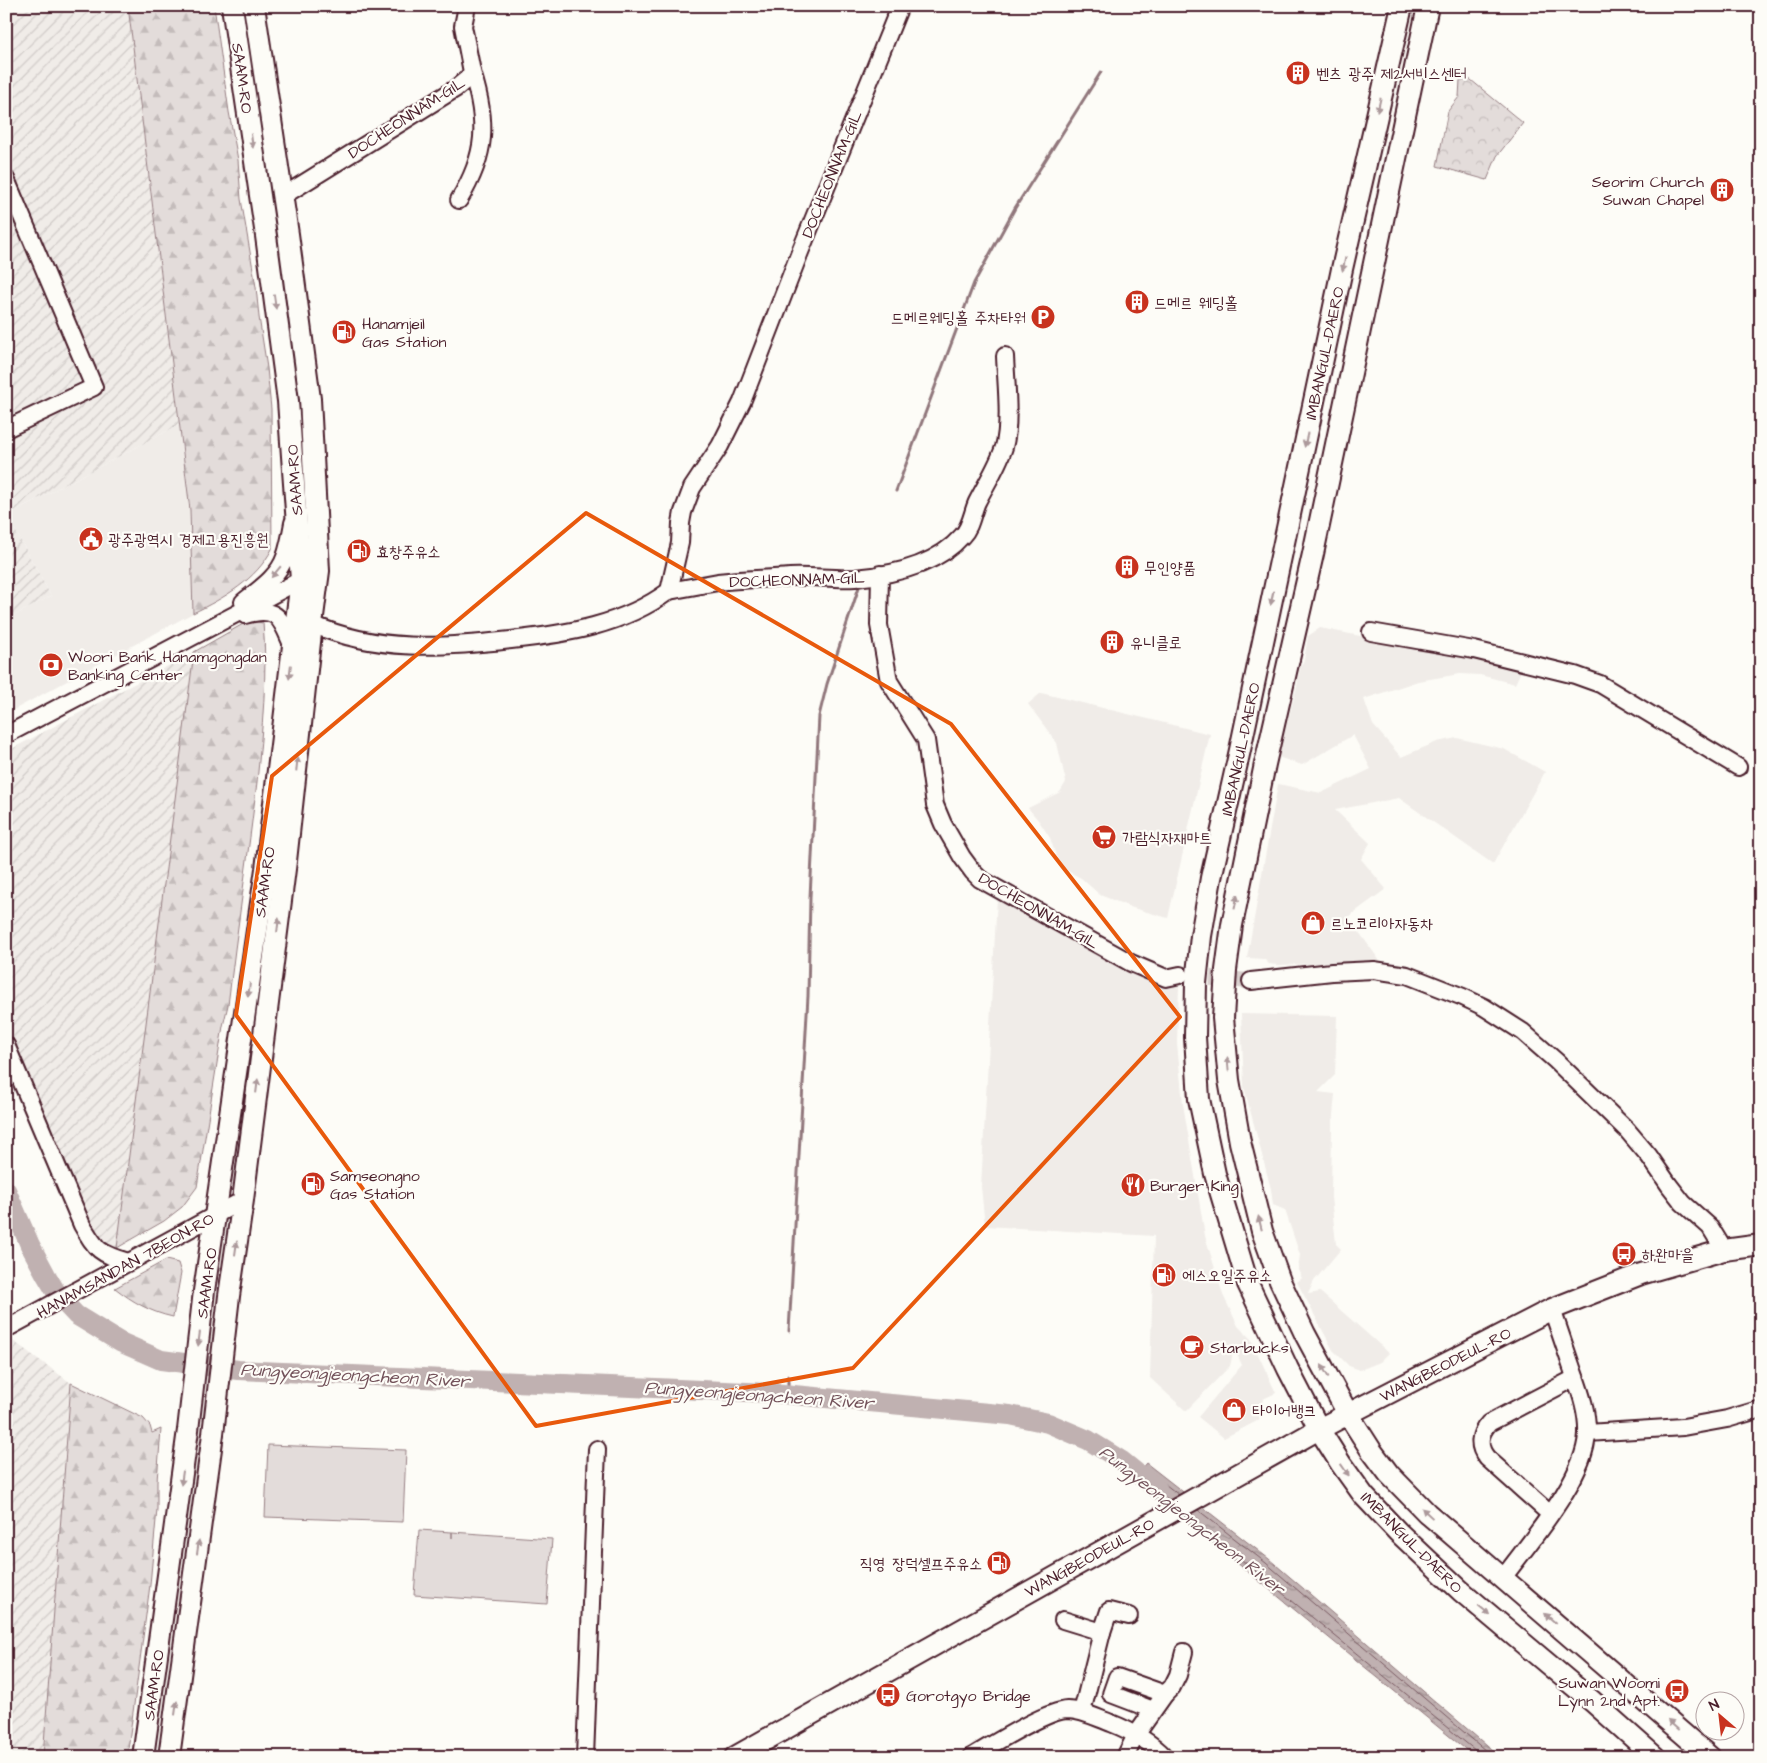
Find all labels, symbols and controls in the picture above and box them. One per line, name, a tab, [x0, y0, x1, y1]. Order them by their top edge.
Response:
street label: SAAM-RO	[226, 41, 258, 115]
building icon: 벤츠 광주 제2서비스센터	[1285, 60, 1311, 86]
place label: 벤츠 광주 제2서비스센터	[1316, 63, 1467, 85]
street label: DOCHEONNAM-GIL	[344, 72, 469, 164]
one-way arrow	[1375, 97, 1383, 113]
street label: DOCHEONNAM-GIL	[796, 107, 867, 241]
one-way arrow	[248, 133, 256, 149]
place label: Seorim Church Suwan Chapel	[1592, 171, 1704, 211]
building icon: Seorim Church Suwan Chapel	[1709, 177, 1735, 203]
one-way arrow	[1339, 256, 1347, 272]
street label: IMBANGUL-DAERO	[1300, 284, 1350, 422]
building icon: 드메르 웨딩홀	[1124, 289, 1150, 315]
place label: 드메르 웨딩홀	[1154, 292, 1238, 314]
one-way arrow	[271, 294, 279, 310]
parking icon: 드메르웨딩홀 주차타워	[1030, 304, 1056, 330]
place label: 드메르웨딩홀 주차타워	[891, 307, 1026, 329]
place label: Hanamjeil Gas Station	[362, 313, 446, 353]
fuel station icon: Hanamjeil Gas Station	[331, 319, 357, 345]
one-way arrow	[1302, 432, 1310, 447]
street label: SAAM-RO	[282, 443, 308, 516]
public building icon: 광주광역시 경제고용진흥원	[78, 526, 104, 552]
place label: 광주광역시 경제고용진흥원	[108, 529, 269, 551]
fuel station icon: 효창주유소	[346, 538, 372, 564]
place label: 효창주유소	[376, 541, 440, 563]
building icon: 무인양품	[1114, 554, 1140, 580]
place label: 무인양품	[1144, 557, 1196, 579]
one-way arrow	[270, 565, 281, 578]
street label: DOCHEONNAM-GIL	[729, 567, 865, 593]
one-way arrow	[1267, 591, 1275, 607]
building icon: 유니클로	[1099, 629, 1125, 655]
place label: 유니클로	[1130, 632, 1182, 654]
place label: Woori Bank Hanamgongdan Banking Center	[68, 646, 267, 687]
bank icon: Woori Bank Hanamgongdan Banking Center	[38, 652, 64, 678]
one-way arrow	[286, 665, 294, 681]
street label: IMBANGUL-DAERO	[1216, 680, 1266, 818]
one-way arrow	[293, 756, 301, 772]
supermarket icon: 가람식자재마트	[1091, 824, 1117, 850]
place label: 가람식자재마트	[1122, 827, 1212, 849]
street label: SAAM-RO	[249, 845, 281, 919]
street label: DOCHEONNAM-GIL	[974, 867, 1103, 954]
one-way arrow	[1233, 894, 1241, 910]
shop icon: 르노코리아자동차	[1300, 910, 1326, 936]
place label: 르노코리아자동차	[1330, 913, 1433, 935]
one-way arrow	[274, 917, 282, 933]
one-way arrow	[244, 982, 252, 998]
one-way arrow	[1223, 1055, 1231, 1071]
one-way arrow	[253, 1078, 261, 1094]
place label: Samseongno Gas Station	[330, 1165, 420, 1205]
fuel station icon: Samseongno Gas Station	[300, 1171, 326, 1197]
restaurant icon: Burger King	[1120, 1172, 1146, 1198]
place label: Burger King	[1150, 1175, 1239, 1198]
street label: HANAMSANDAN 7BEON-RO	[33, 1208, 218, 1324]
one-way arrow	[1256, 1215, 1264, 1230]
one-way arrow	[232, 1239, 240, 1255]
bus stop icon: 하완마을	[1611, 1241, 1637, 1267]
place label: 하완마을	[1642, 1244, 1694, 1266]
street label: SAAM-RO	[191, 1246, 223, 1320]
fuel station icon: 에스오일주유소	[1151, 1262, 1177, 1288]
place label: 에스오일주유소	[1182, 1265, 1272, 1287]
street label: WANGBEODEUL-RO	[1376, 1322, 1515, 1408]
one-way arrow	[195, 1332, 203, 1348]
cafe icon: Starbucks	[1179, 1334, 1205, 1360]
place label: Starbucks	[1210, 1337, 1289, 1359]
water label: Pungyeongjeongcheon River	[240, 1357, 472, 1395]
one-way arrow	[1321, 1364, 1329, 1378]
water label: Pungyeongjeongcheon River	[644, 1375, 876, 1417]
shop icon: 타이어뱅크	[1221, 1397, 1247, 1423]
place label: 타이어뱅크	[1252, 1400, 1316, 1422]
water label: Pungyeongjeongcheon River	[1093, 1440, 1291, 1603]
one-way arrow	[1340, 1463, 1350, 1477]
one-way arrow	[178, 1470, 186, 1486]
street label: IMBANGUL-DAERO	[1356, 1487, 1467, 1599]
one-way arrow	[1422, 1507, 1434, 1519]
street label: WANGBEODEUL-RO	[1021, 1513, 1158, 1603]
one-way arrow	[194, 1539, 202, 1555]
fuel station icon: 직영 장덕셀프주유소	[986, 1550, 1012, 1576]
place label: 직영 장덕셀프주유소	[860, 1553, 982, 1575]
one-way arrow	[1477, 1604, 1489, 1616]
one-way arrow	[1544, 1613, 1557, 1624]
street label: SAAM-RO	[138, 1648, 170, 1722]
place label: Suwan Woomi Lynn 2nd Apt.	[1558, 1672, 1661, 1713]
bus stop icon: Suwan Woomi Lynn 2nd Apt.	[1664, 1678, 1690, 1704]
bus stop icon: Gorotgyo Bridge	[875, 1682, 901, 1708]
place label: Gorotgyo Bridge	[906, 1685, 1031, 1708]
north arrow	[1694, 1690, 1744, 1740]
text: N	[1706, 1694, 1723, 1716]
one-way arrow	[172, 1700, 180, 1716]
one-way arrow	[1668, 1719, 1680, 1731]

